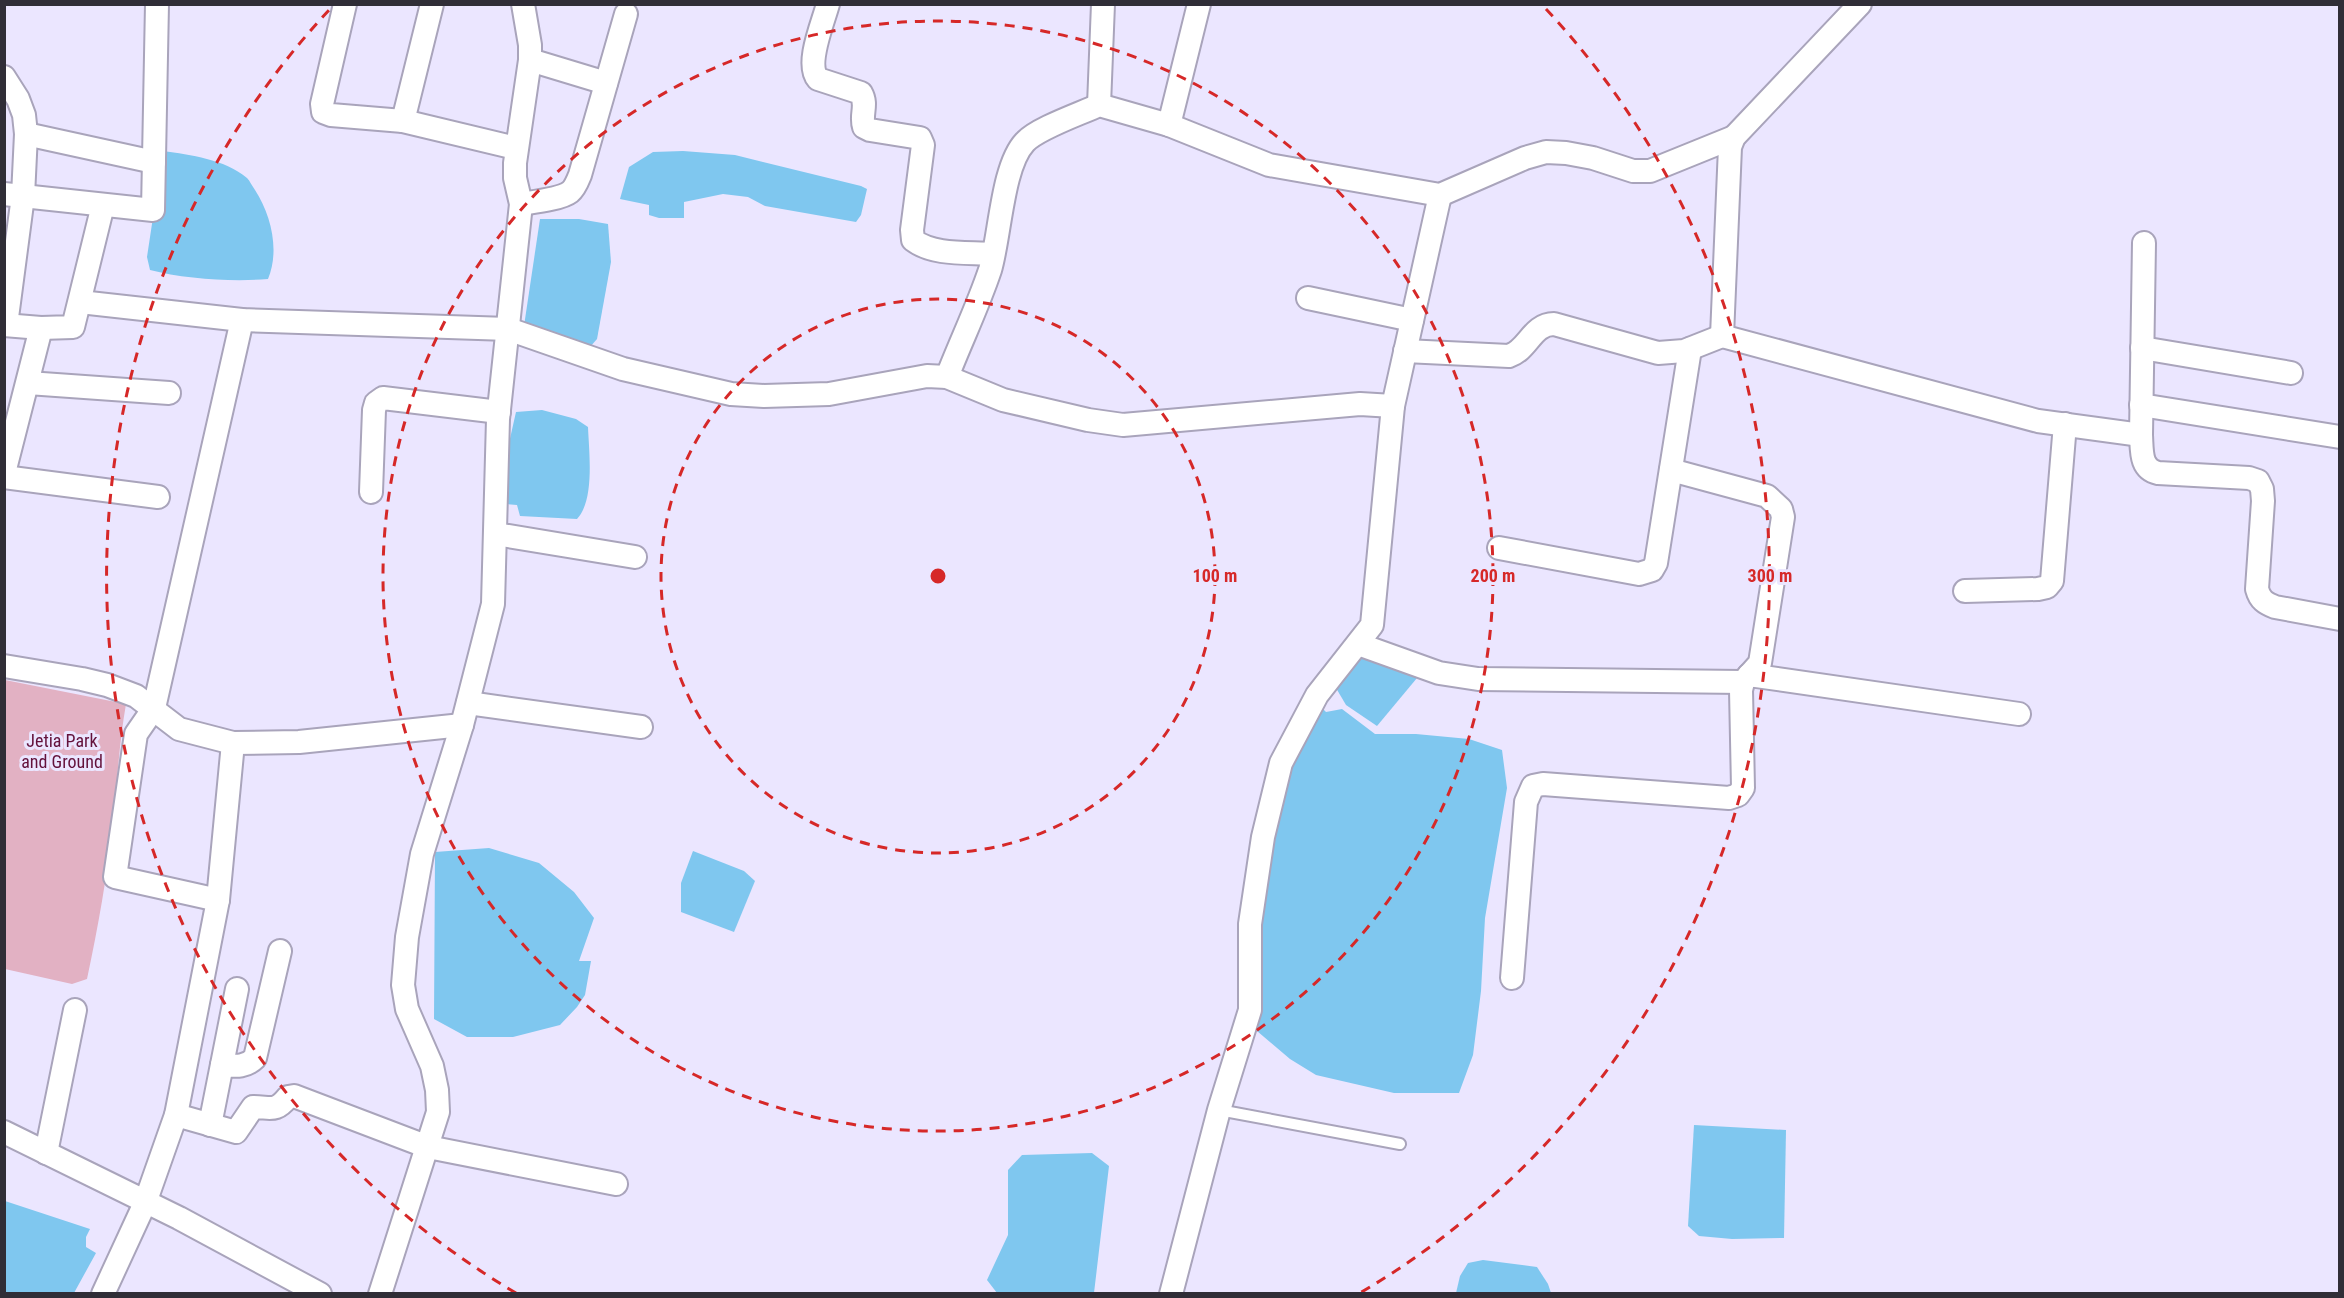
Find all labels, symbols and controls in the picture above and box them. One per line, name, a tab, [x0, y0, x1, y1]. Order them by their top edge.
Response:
text: 100 m	[1193, 565, 1237, 586]
text: 200 m	[1471, 565, 1515, 586]
text: 300 m	[1748, 565, 1792, 586]
centre of rings	[928, 566, 948, 586]
park label: Jetia Park and Ground	[21, 730, 103, 772]

